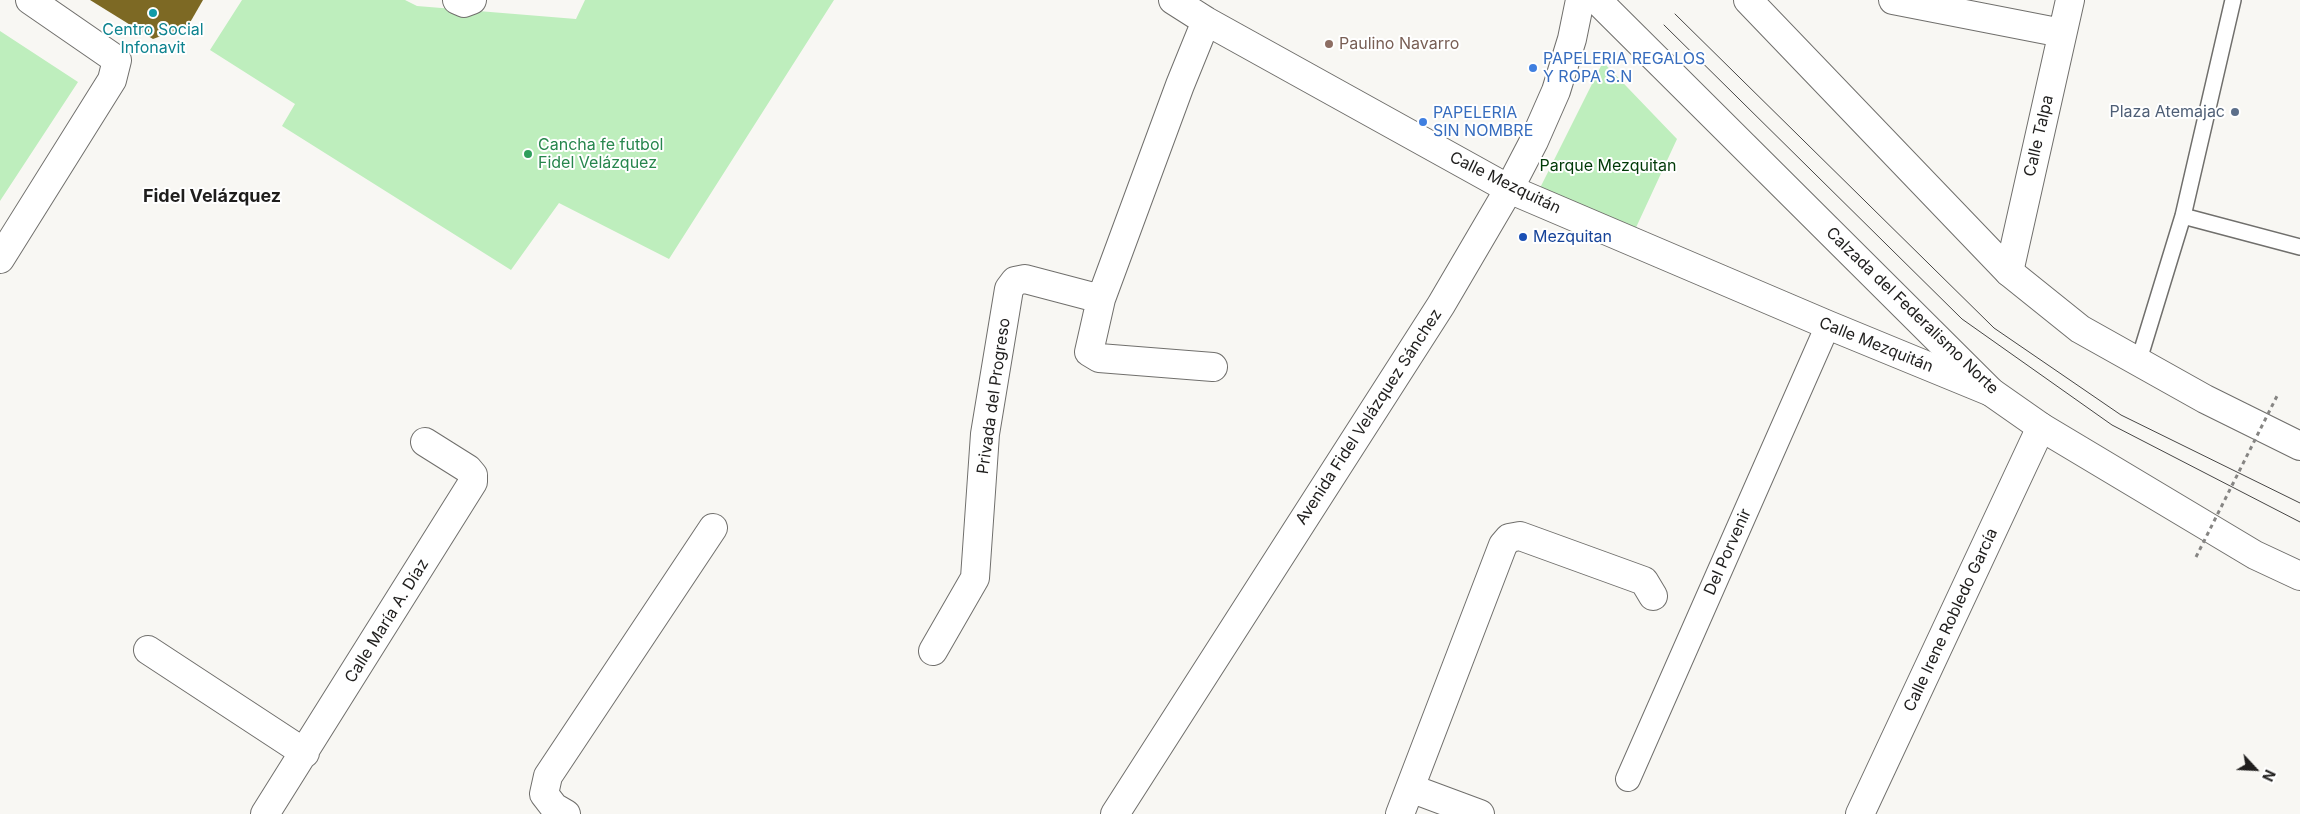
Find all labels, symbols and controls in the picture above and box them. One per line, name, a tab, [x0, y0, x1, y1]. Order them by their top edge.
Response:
marker: Centro Social Infonavit	[147, 7, 159, 19]
place label: Centro Social Infonavit	[102, 20, 204, 58]
place label: Paulino Navarro	[1339, 34, 1459, 54]
marker: Paulino Navarro	[1323, 38, 1335, 50]
place label: PAPELERIA REGALOS Y ROPA S.N	[1543, 49, 1705, 87]
marker: PAPELERIA REGALOS Y ROPA S.N	[1527, 62, 1539, 74]
street label: Calle Talpa	[2020, 93, 2058, 179]
place label: Plaza Atemajac	[2109, 102, 2225, 122]
place label: PAPELERIA SIN NOMBRE	[1433, 103, 1533, 141]
marker: Plaza Atemajac	[2229, 106, 2241, 118]
marker: PAPELERIA SIN NOMBRE	[1417, 116, 1429, 128]
place label: Cancha fe futbol Fidel Velázquez	[538, 135, 663, 173]
marker: Cancha fe futbol Fidel Velázquez	[522, 148, 534, 160]
street label: Calle Mezquitán	[1446, 148, 1564, 218]
park label: Parque Mezquitan	[1539, 156, 1677, 176]
district label: Fidel Velázquez	[143, 186, 281, 208]
street label: Calzada del Federalismo Norte	[1822, 223, 2002, 399]
place label: Mezquitan	[1533, 227, 1612, 247]
marker: Mezquitan	[1517, 231, 1529, 243]
street label: Avenida Fidel Velázquez Sánchez	[1292, 306, 1446, 528]
street label: Calle Mezquitán	[1816, 313, 1936, 377]
street label: Privada del Progreso	[974, 317, 1014, 475]
street label: Del Porvenir	[1700, 506, 1756, 598]
street label: Calle Irene Robledo García	[1900, 525, 2002, 715]
street label: Calle María A. Díaz	[341, 555, 433, 687]
north arrow	[2230, 744, 2280, 794]
text: N	[2259, 767, 2279, 784]

